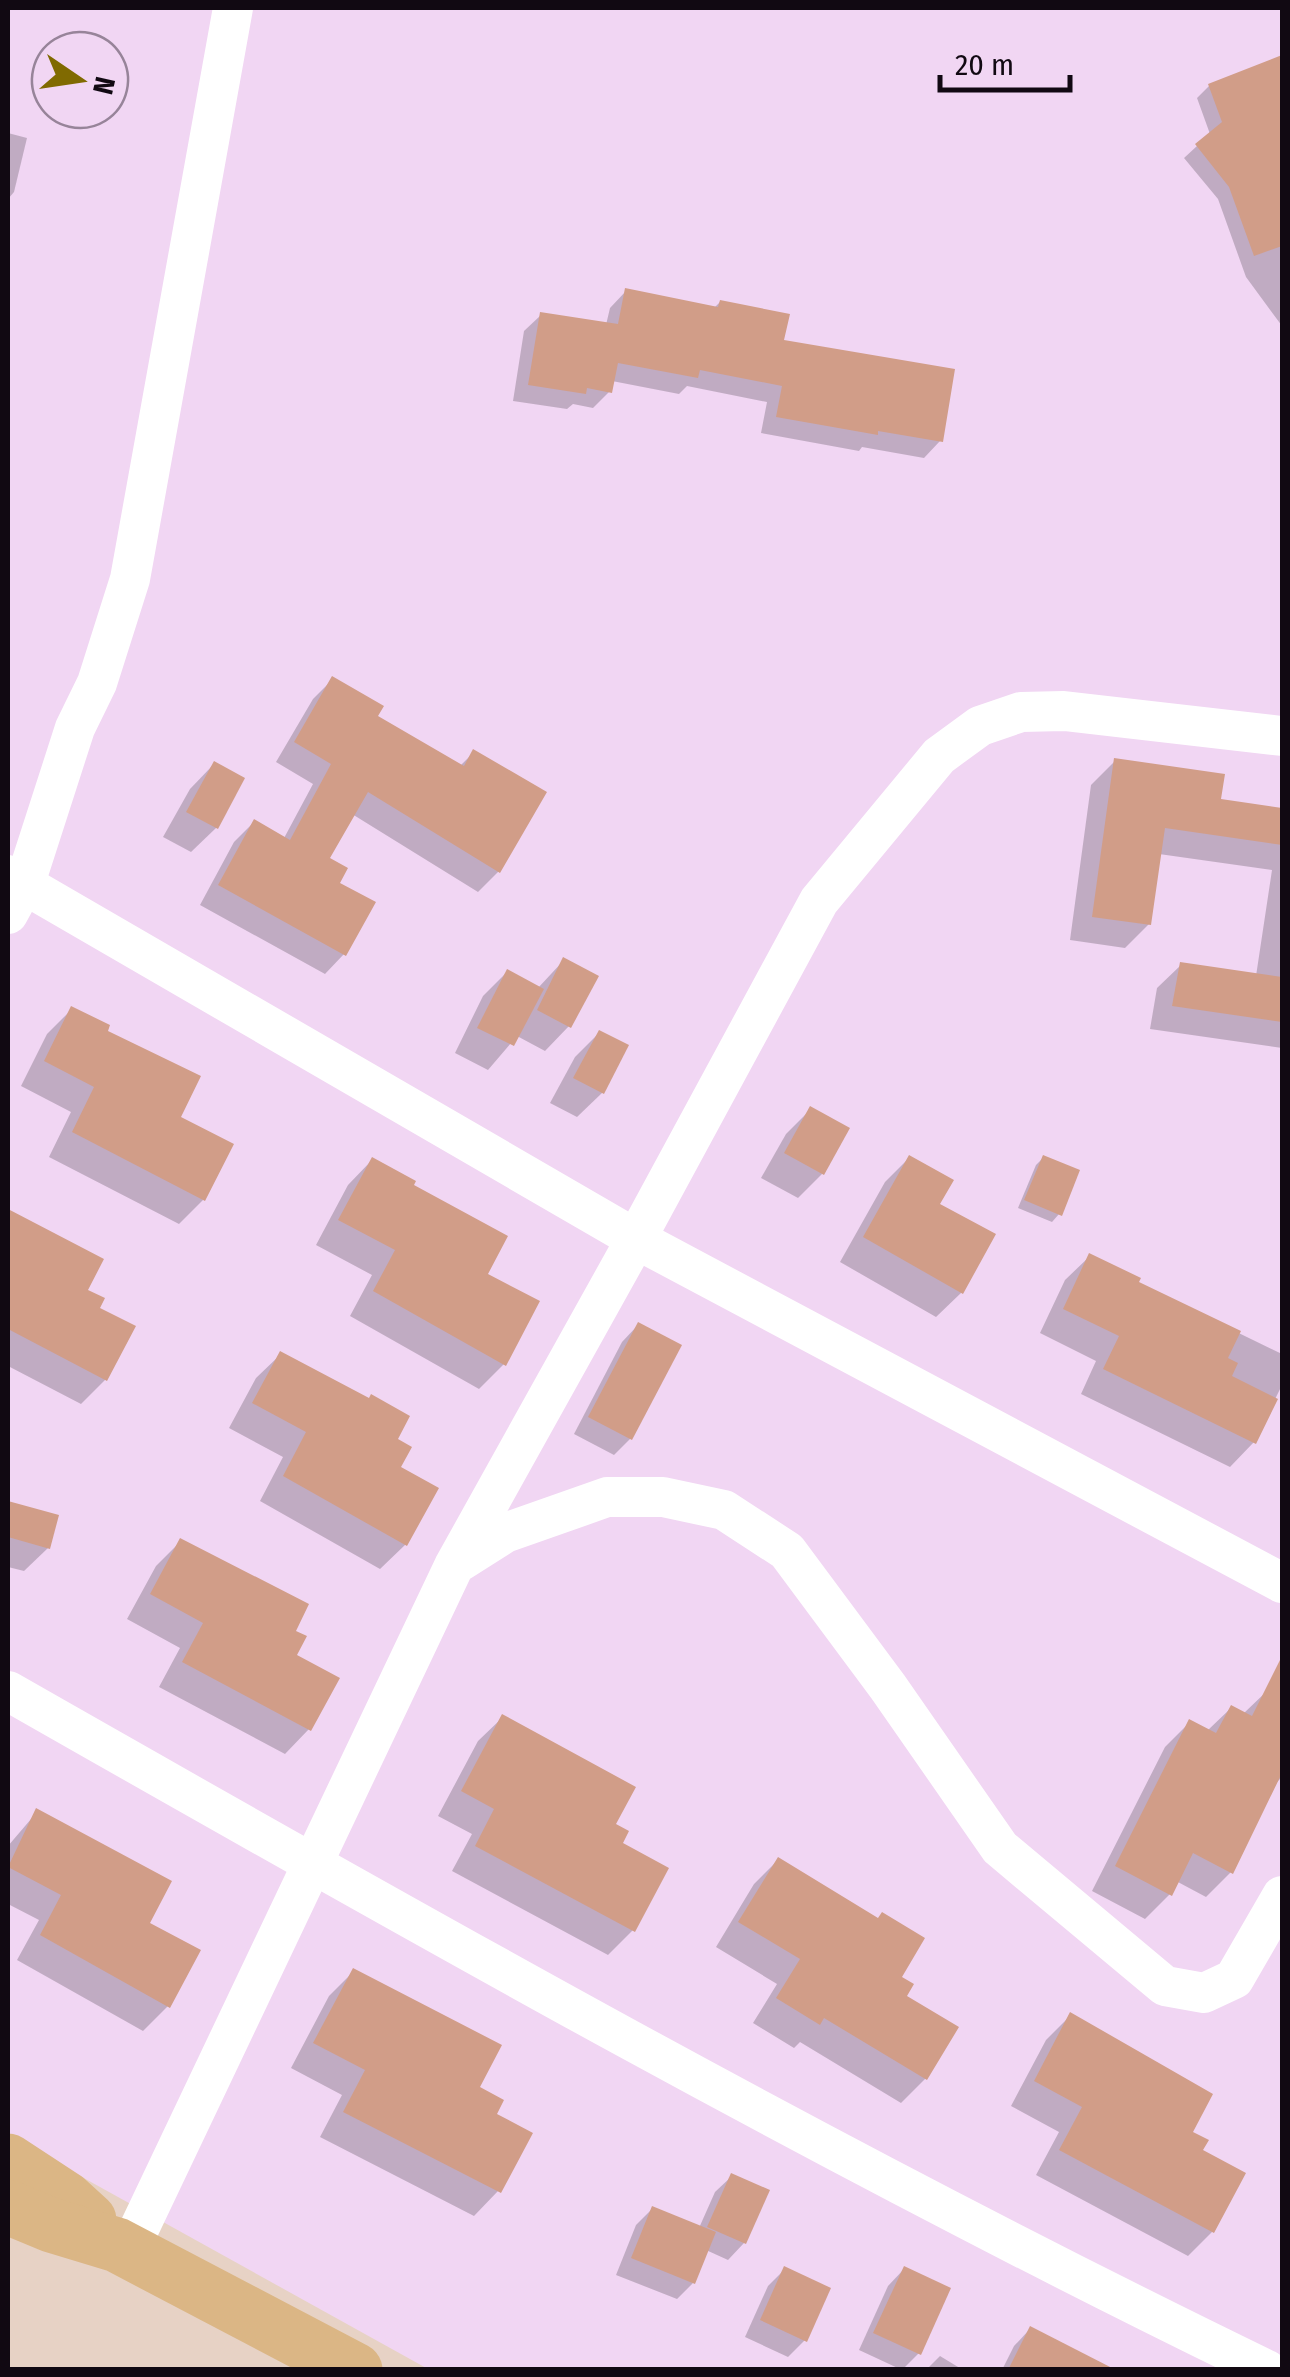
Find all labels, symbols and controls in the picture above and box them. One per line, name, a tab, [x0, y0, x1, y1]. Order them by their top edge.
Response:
north arrow	[30, 30, 130, 130]
scale bar	[940, 30, 1070, 92]
text: 20 m	[955, 47, 1014, 83]
text: N	[86, 74, 122, 97]

